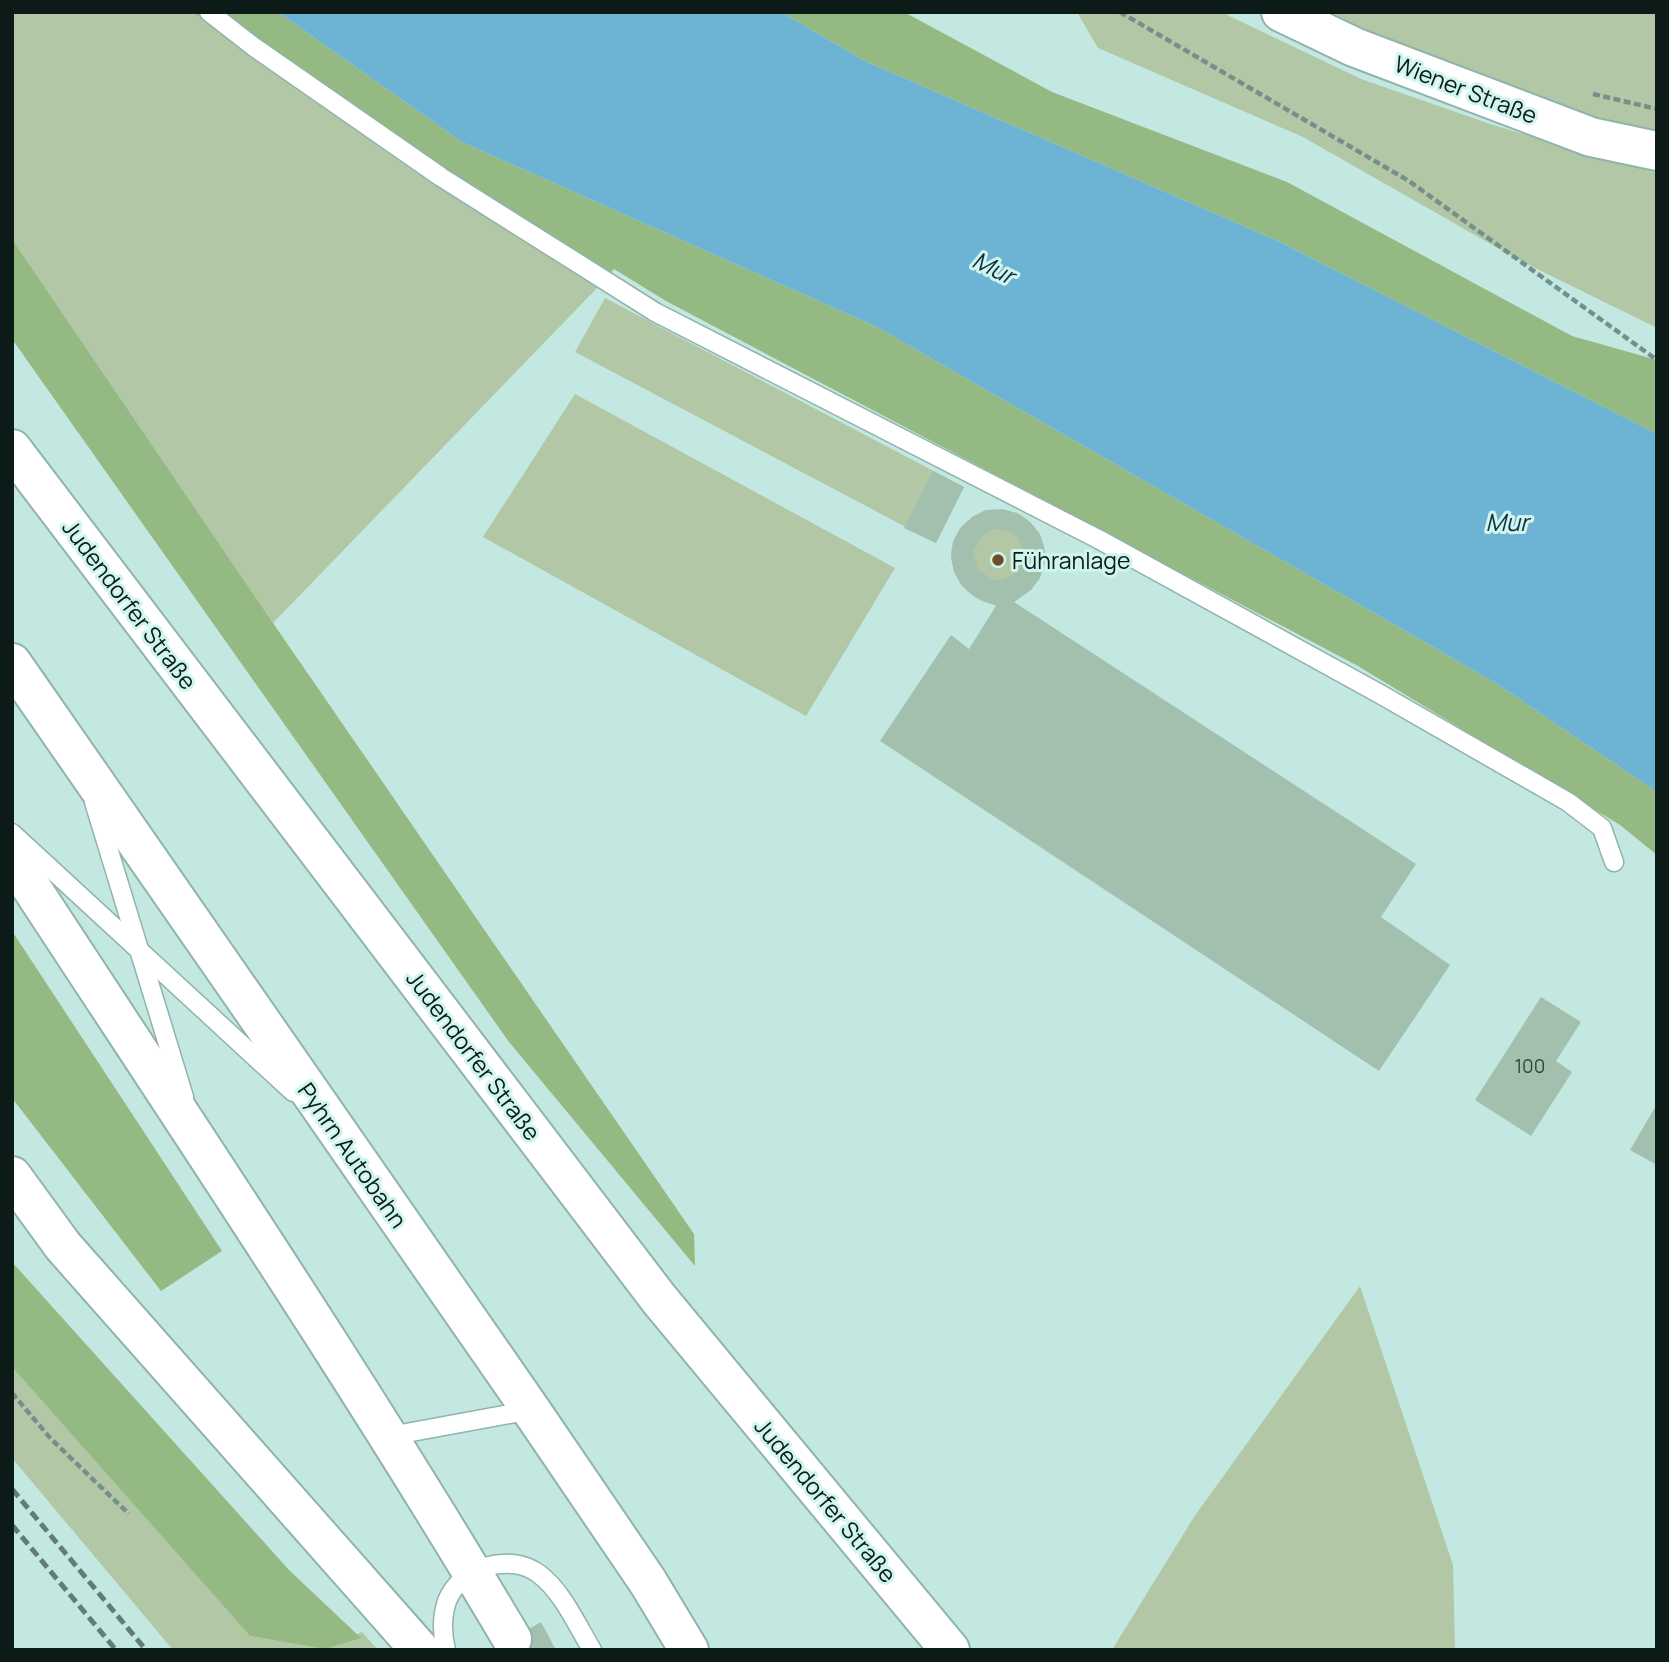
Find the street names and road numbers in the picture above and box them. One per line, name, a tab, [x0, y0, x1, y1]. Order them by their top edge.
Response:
street label: Wiener Straße	[1390, 47, 1542, 131]
street label: Judendorfer Straße	[55, 512, 205, 696]
street label: Judendorfer Straße	[399, 963, 549, 1147]
street label: Pyhrn Autobahn	[291, 1076, 415, 1234]
street label: Judendorfer Straße	[748, 1411, 904, 1589]

